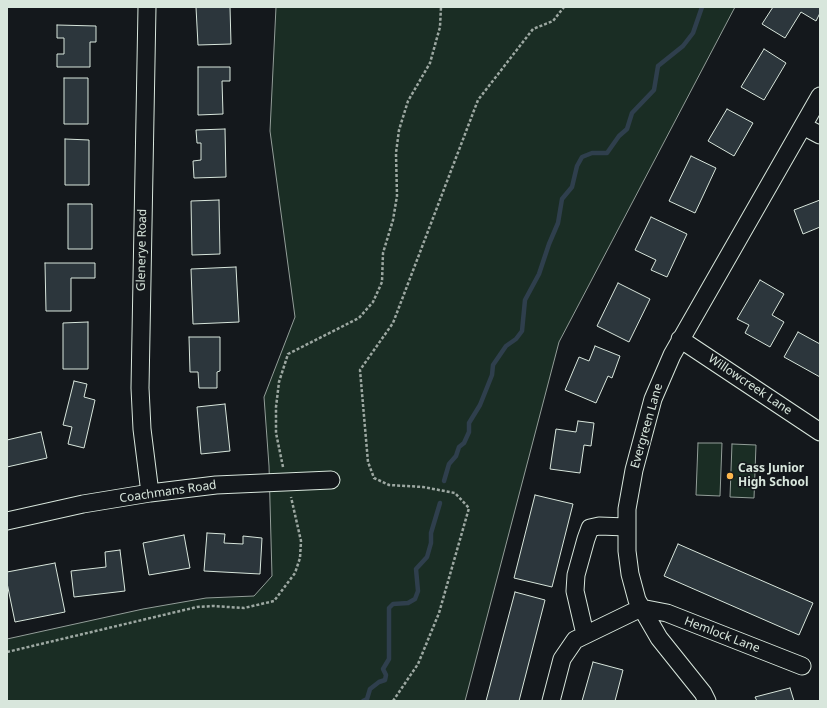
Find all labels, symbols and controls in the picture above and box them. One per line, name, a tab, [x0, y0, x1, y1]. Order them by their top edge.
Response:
street label: Glenerye Road	[134, 209, 150, 291]
street label: Willowcreek Lane	[705, 352, 795, 418]
street label: Evergreen Lane	[628, 382, 666, 470]
place label: Cass Junior High School	[738, 462, 808, 490]
marker: Cass Junior High School	[725, 471, 735, 481]
street label: Coachmans Road	[119, 478, 217, 506]
street label: Hemlock Lane	[682, 614, 762, 656]

